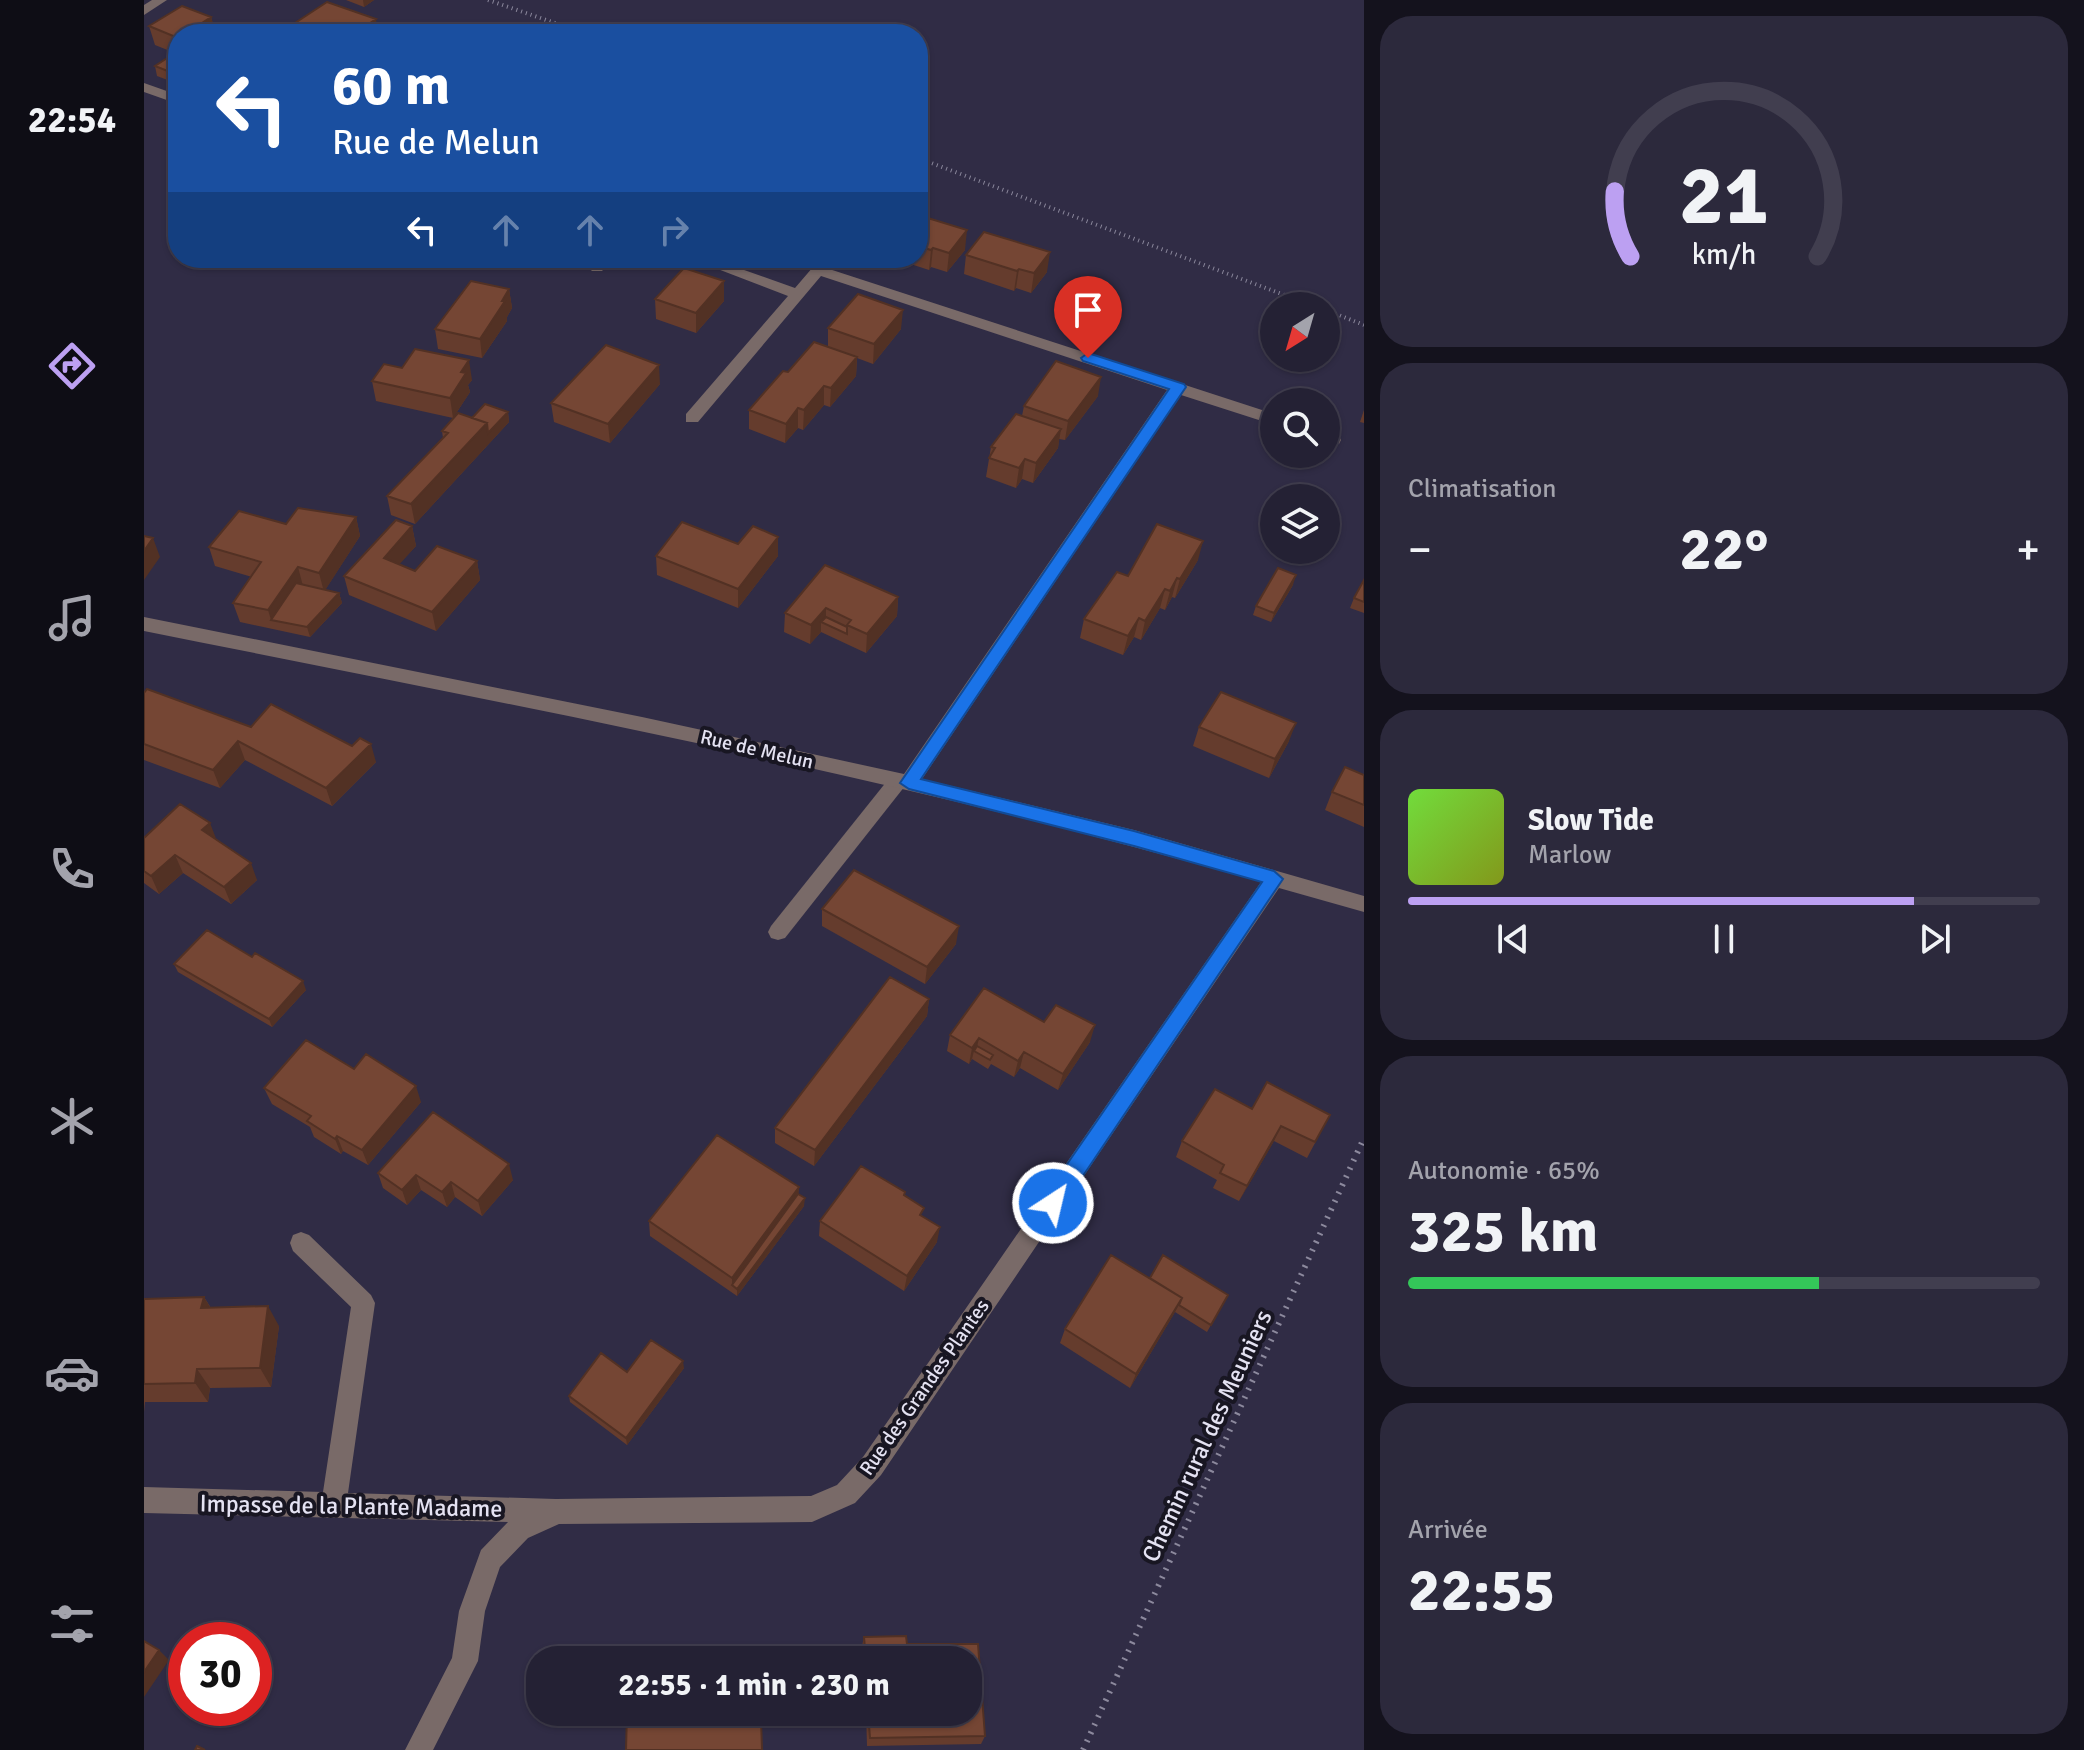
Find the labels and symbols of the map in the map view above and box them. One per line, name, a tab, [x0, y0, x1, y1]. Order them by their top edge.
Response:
pin	[1054, 276, 1122, 358]
north arrow	[1260, 292, 1340, 372]
street label: Rue de Melun	[698, 724, 816, 775]
position arrow	[1011, 1161, 1095, 1245]
street label: Rue des Grandes Plantes	[854, 1294, 995, 1480]
street label: Chemin rural des Meuniers	[1135, 1305, 1279, 1567]
street label: Impasse de la Plante Madame	[199, 1488, 503, 1524]
speed limit sign: 30	[168, 1622, 272, 1726]

